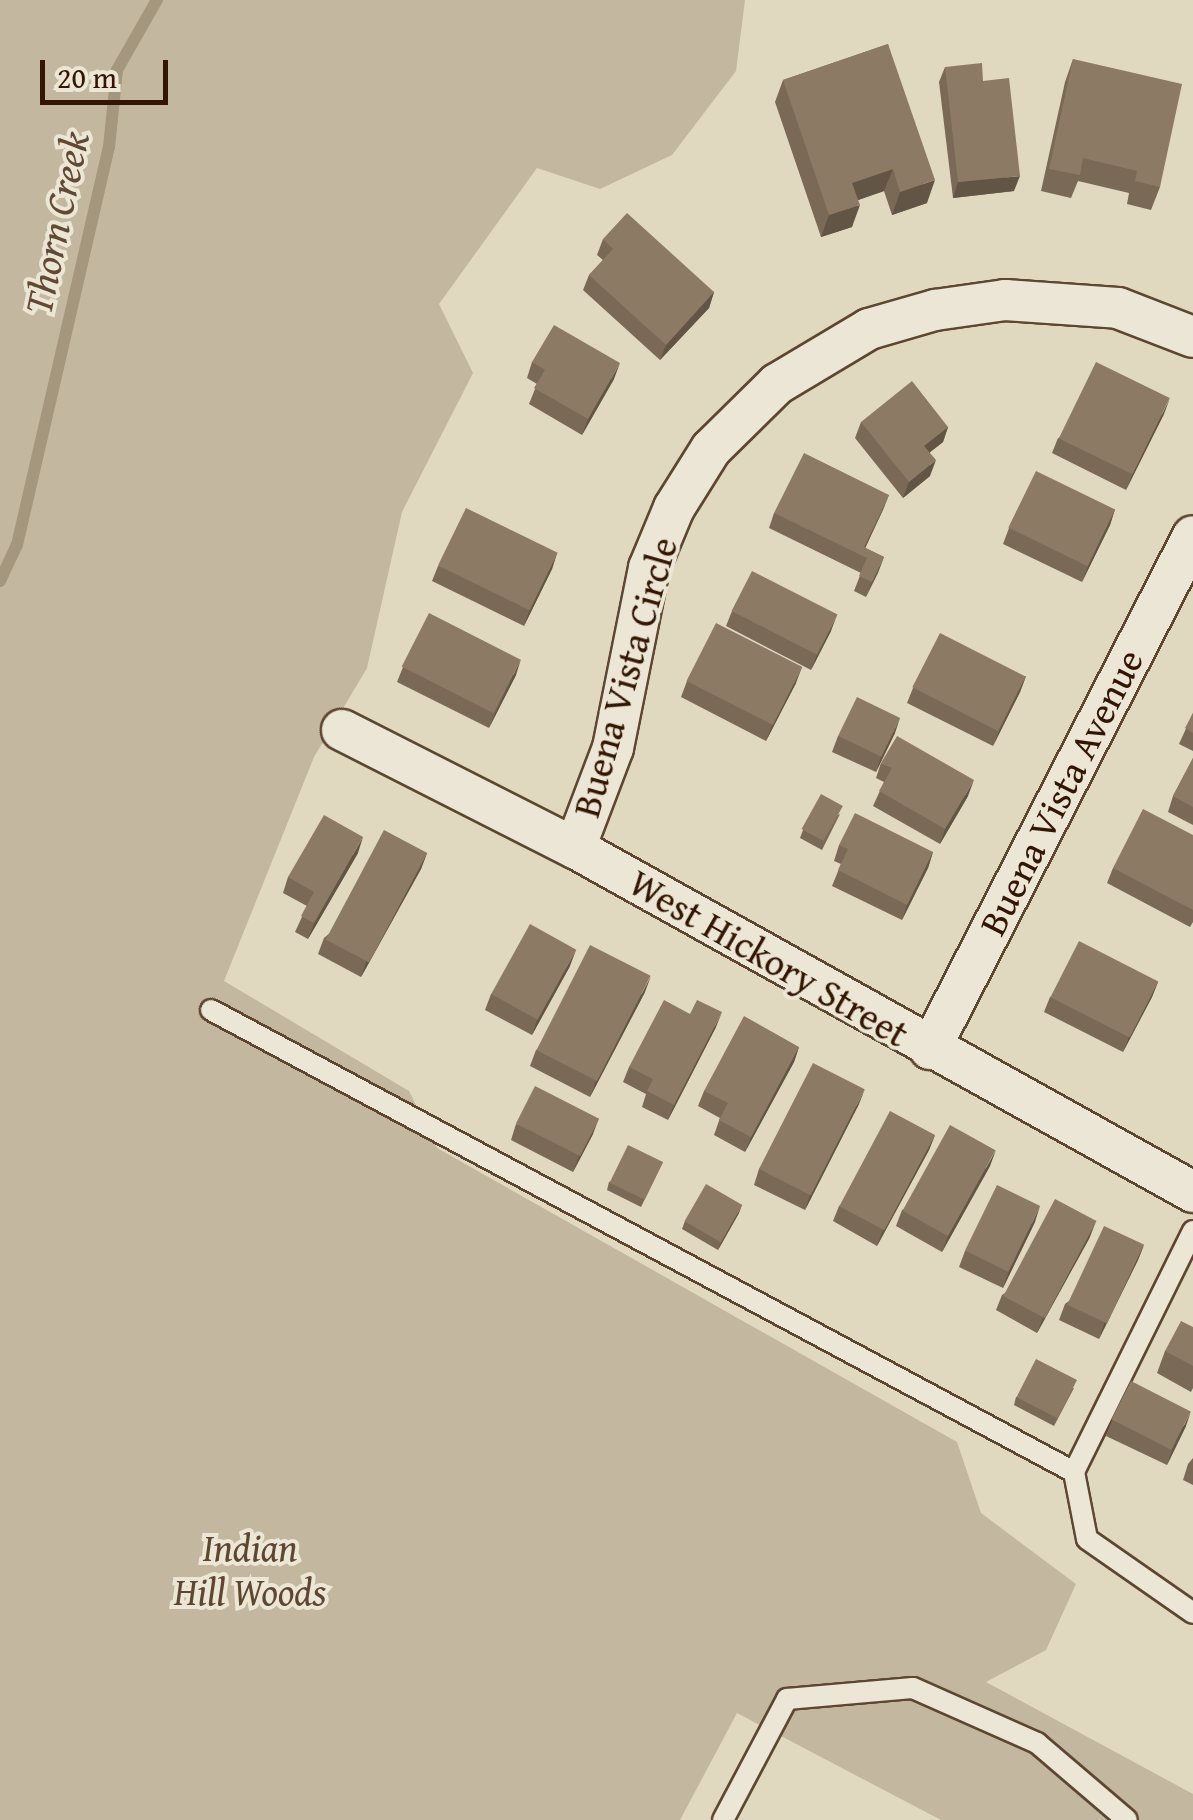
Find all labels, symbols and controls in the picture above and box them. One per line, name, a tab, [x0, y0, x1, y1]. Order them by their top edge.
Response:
scale bar	[45, 40, 172, 102]
text: 20 m	[57, 55, 117, 99]
water label: Thorn Creek	[13, 127, 99, 319]
street label: Buena Vista Circle	[563, 532, 687, 822]
street label: Buena Vista Avenue	[969, 641, 1153, 943]
street label: West Hickory Street	[621, 860, 917, 1056]
park label: Indian Hill Woods	[174, 1525, 326, 1615]

